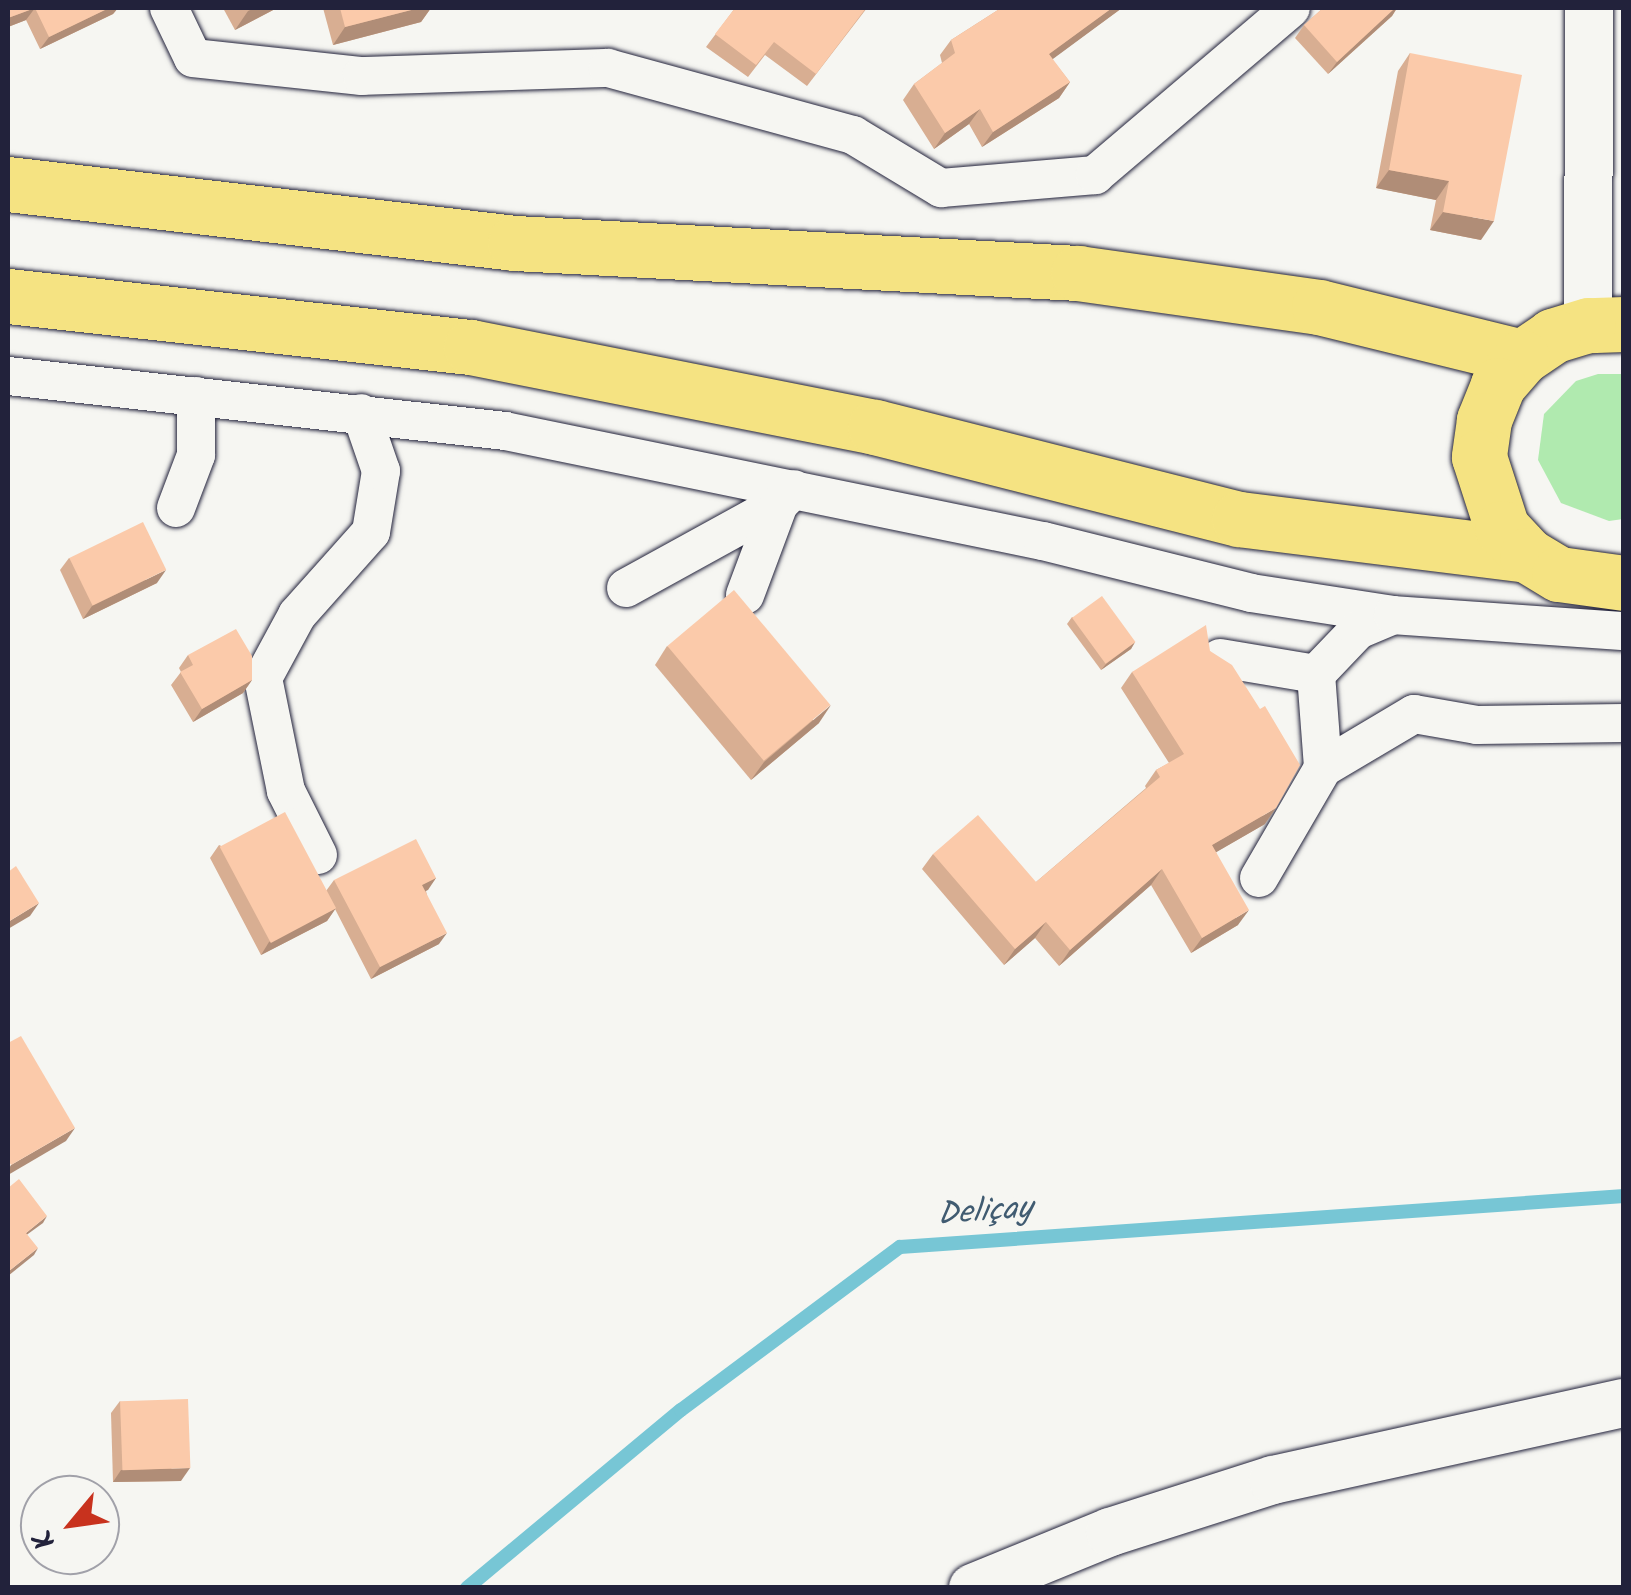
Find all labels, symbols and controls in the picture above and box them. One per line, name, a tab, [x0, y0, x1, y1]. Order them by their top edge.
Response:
water label: Deliçay	[936, 1191, 1034, 1235]
north arrow	[20, 1475, 120, 1575]
text: K	[21, 1521, 69, 1557]

